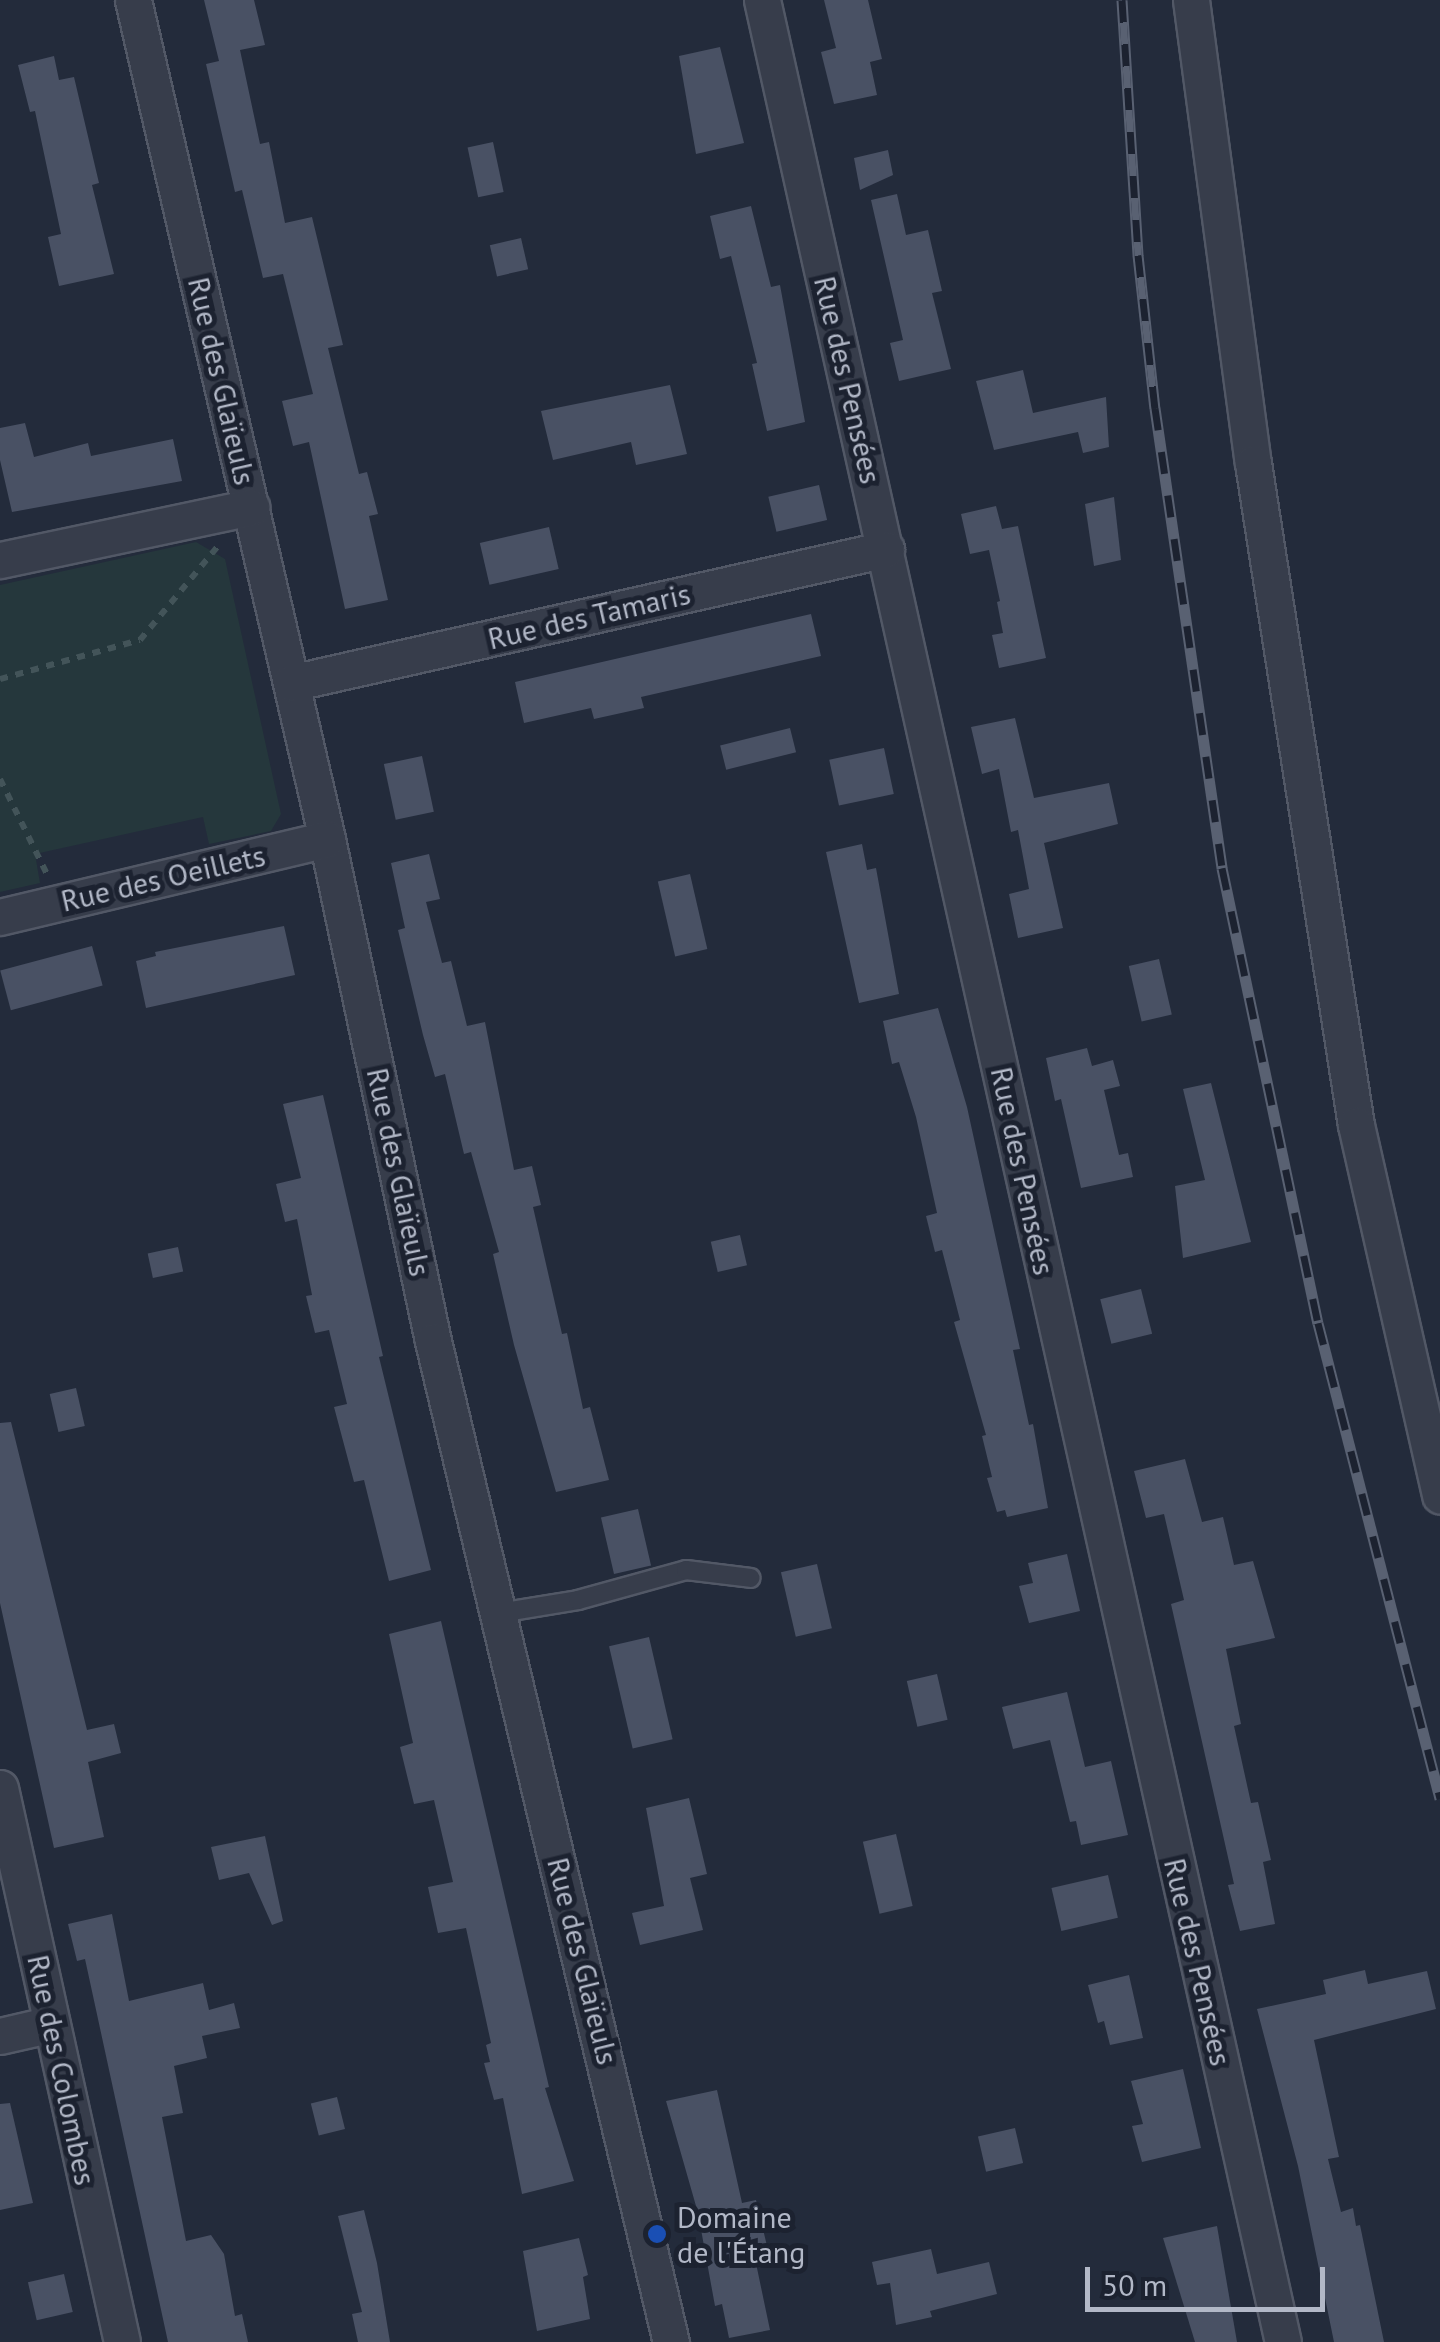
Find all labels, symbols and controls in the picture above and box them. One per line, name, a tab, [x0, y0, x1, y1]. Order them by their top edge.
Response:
street label: Rue des Pensées	[807, 273, 889, 487]
street label: Rue des Glaïeuls	[181, 274, 263, 488]
street label: Rue des Tamaris	[484, 575, 694, 657]
street label: Rue des Oeillets	[57, 837, 269, 919]
street label: Rue des Pensées	[983, 1064, 1063, 1278]
street label: Rue des Glaïeuls	[359, 1065, 439, 1279]
street label: Rue des Glaïeuls	[540, 1854, 626, 2068]
street label: Rue des Pensées	[1157, 1855, 1239, 2069]
street label: Rue des Colombes	[20, 1952, 104, 2188]
place label: Domaine de l'Étang	[677, 2199, 805, 2270]
marker: Domaine de l'Étang	[646, 2223, 668, 2245]
scale bar	[1090, 2247, 1330, 2309]
text: 50 m	[1102, 2265, 1167, 2304]

